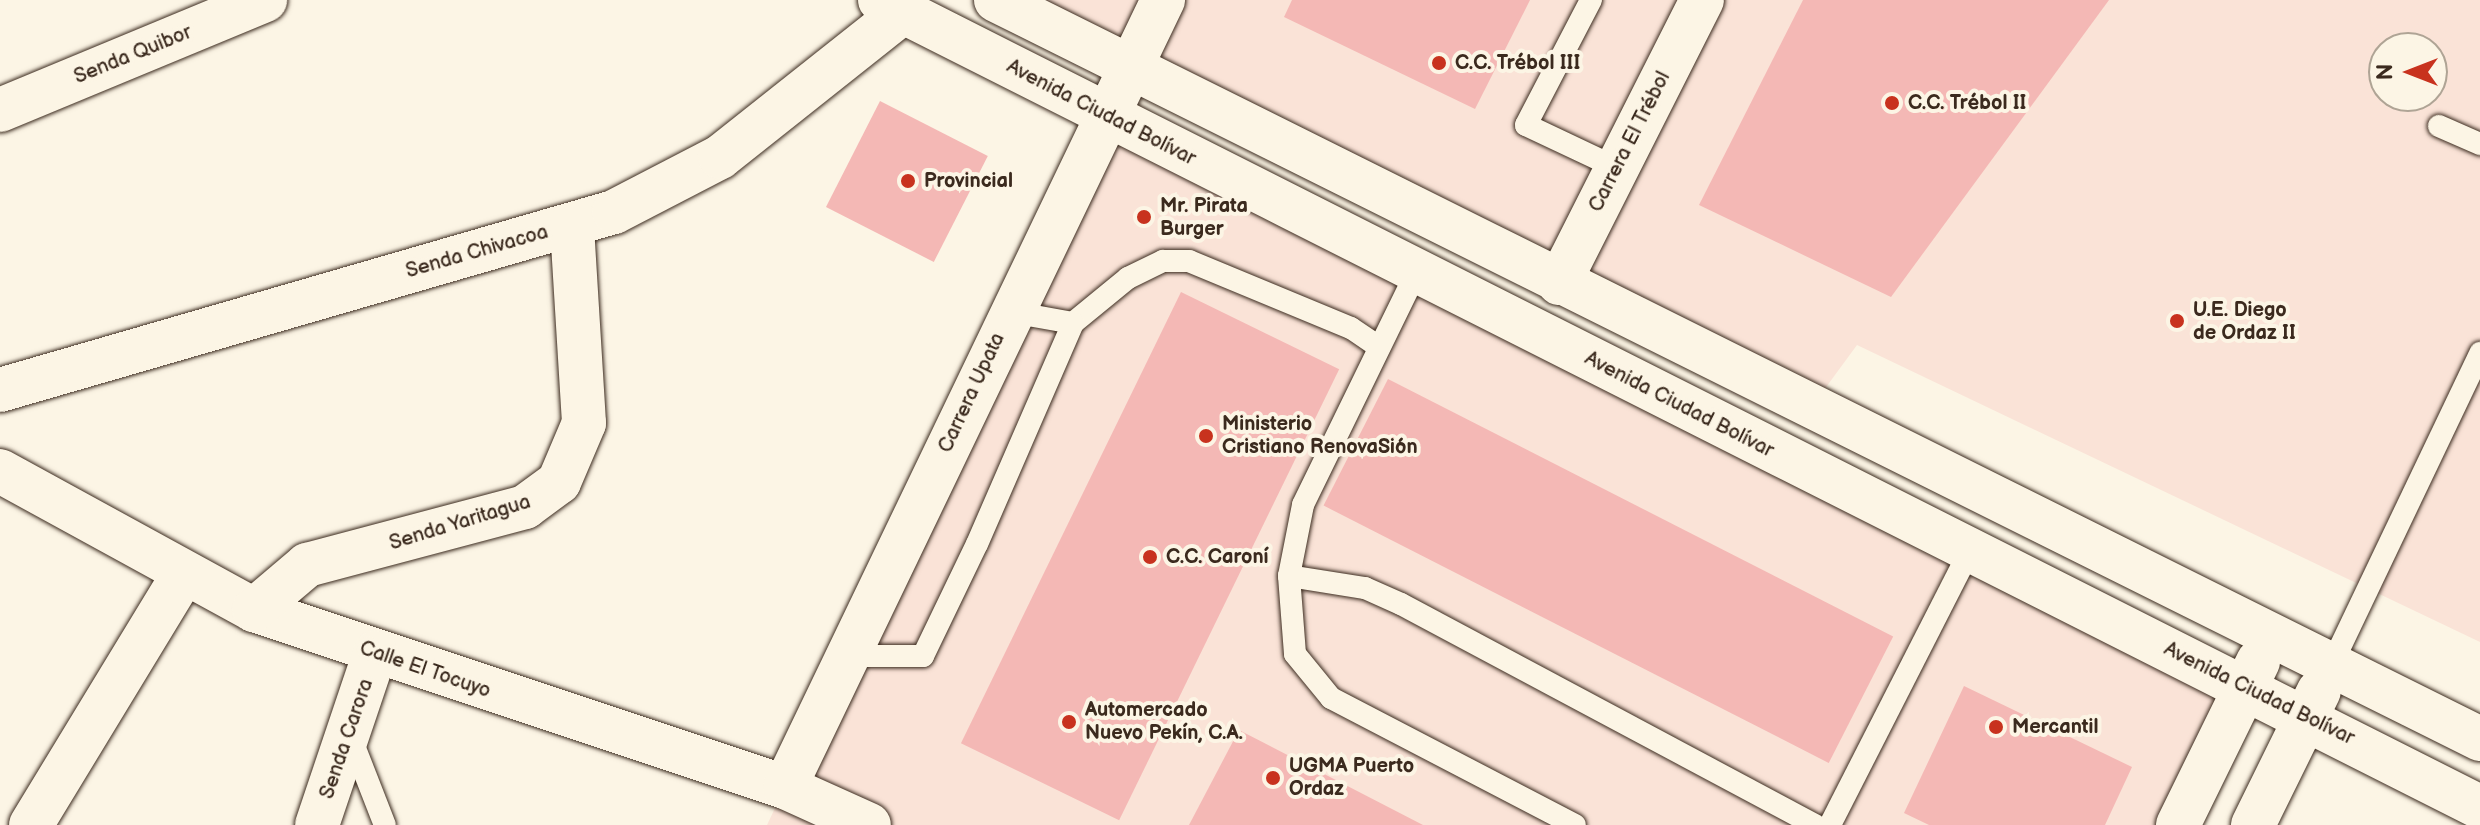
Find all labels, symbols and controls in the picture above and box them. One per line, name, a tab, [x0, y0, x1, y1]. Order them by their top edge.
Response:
street label: Senda Quibor	[71, 21, 195, 89]
north arrow	[2368, 32, 2448, 112]
place label: C.C. Trébol III	[1455, 51, 1580, 75]
marker: C.C. Trébol III	[1430, 54, 1448, 72]
street label: Avenida Ciudad Bolívar	[1002, 55, 1200, 171]
text: N	[2372, 64, 2399, 80]
street label: Carrera El Trébol	[1584, 68, 1676, 216]
place label: C.C. Trébol II	[1908, 91, 2026, 115]
marker: C.C. Trébol II	[1883, 94, 1901, 112]
place label: Provincial	[924, 169, 1013, 193]
marker: Provincial	[899, 172, 917, 190]
place label: Mr. Pirata Burger	[1160, 194, 1248, 241]
marker: Mr. Pirata Burger	[1135, 208, 1153, 226]
street label: Senda Chivacoa	[403, 220, 551, 284]
place label: U.E. Diego de Ordaz II	[2193, 298, 2296, 345]
marker: U.E. Diego de Ordaz II	[2168, 312, 2186, 330]
street label: Carrera Upata	[934, 329, 1010, 457]
street label: Avenida Ciudad Bolívar	[1580, 347, 1778, 463]
place label: Ministerio Cristiano RenovaSión	[1222, 412, 1418, 459]
marker: Ministerio Cristiano RenovaSión	[1197, 427, 1215, 445]
street label: Senda Yaritagua	[386, 490, 534, 556]
place label: C.C. Caroní	[1166, 545, 1268, 569]
marker: C.C. Caroní	[1141, 548, 1159, 566]
street label: Calle El Tocuyo	[356, 636, 494, 704]
street label: Avenida Ciudad Bolívar	[2160, 637, 2358, 751]
street label: Senda Carora	[315, 676, 379, 802]
place label: Automercado Nuevo Pekín, C.A.	[1085, 698, 1243, 745]
marker: Automercado Nuevo Pekín, C.A.	[1060, 713, 1078, 731]
place label: Mercantil	[2012, 715, 2098, 739]
marker: Mercantil	[1987, 718, 2005, 736]
place label: UGMA Puerto Ordaz	[1289, 754, 1414, 801]
marker: UGMA Puerto Ordaz	[1264, 769, 1282, 787]

